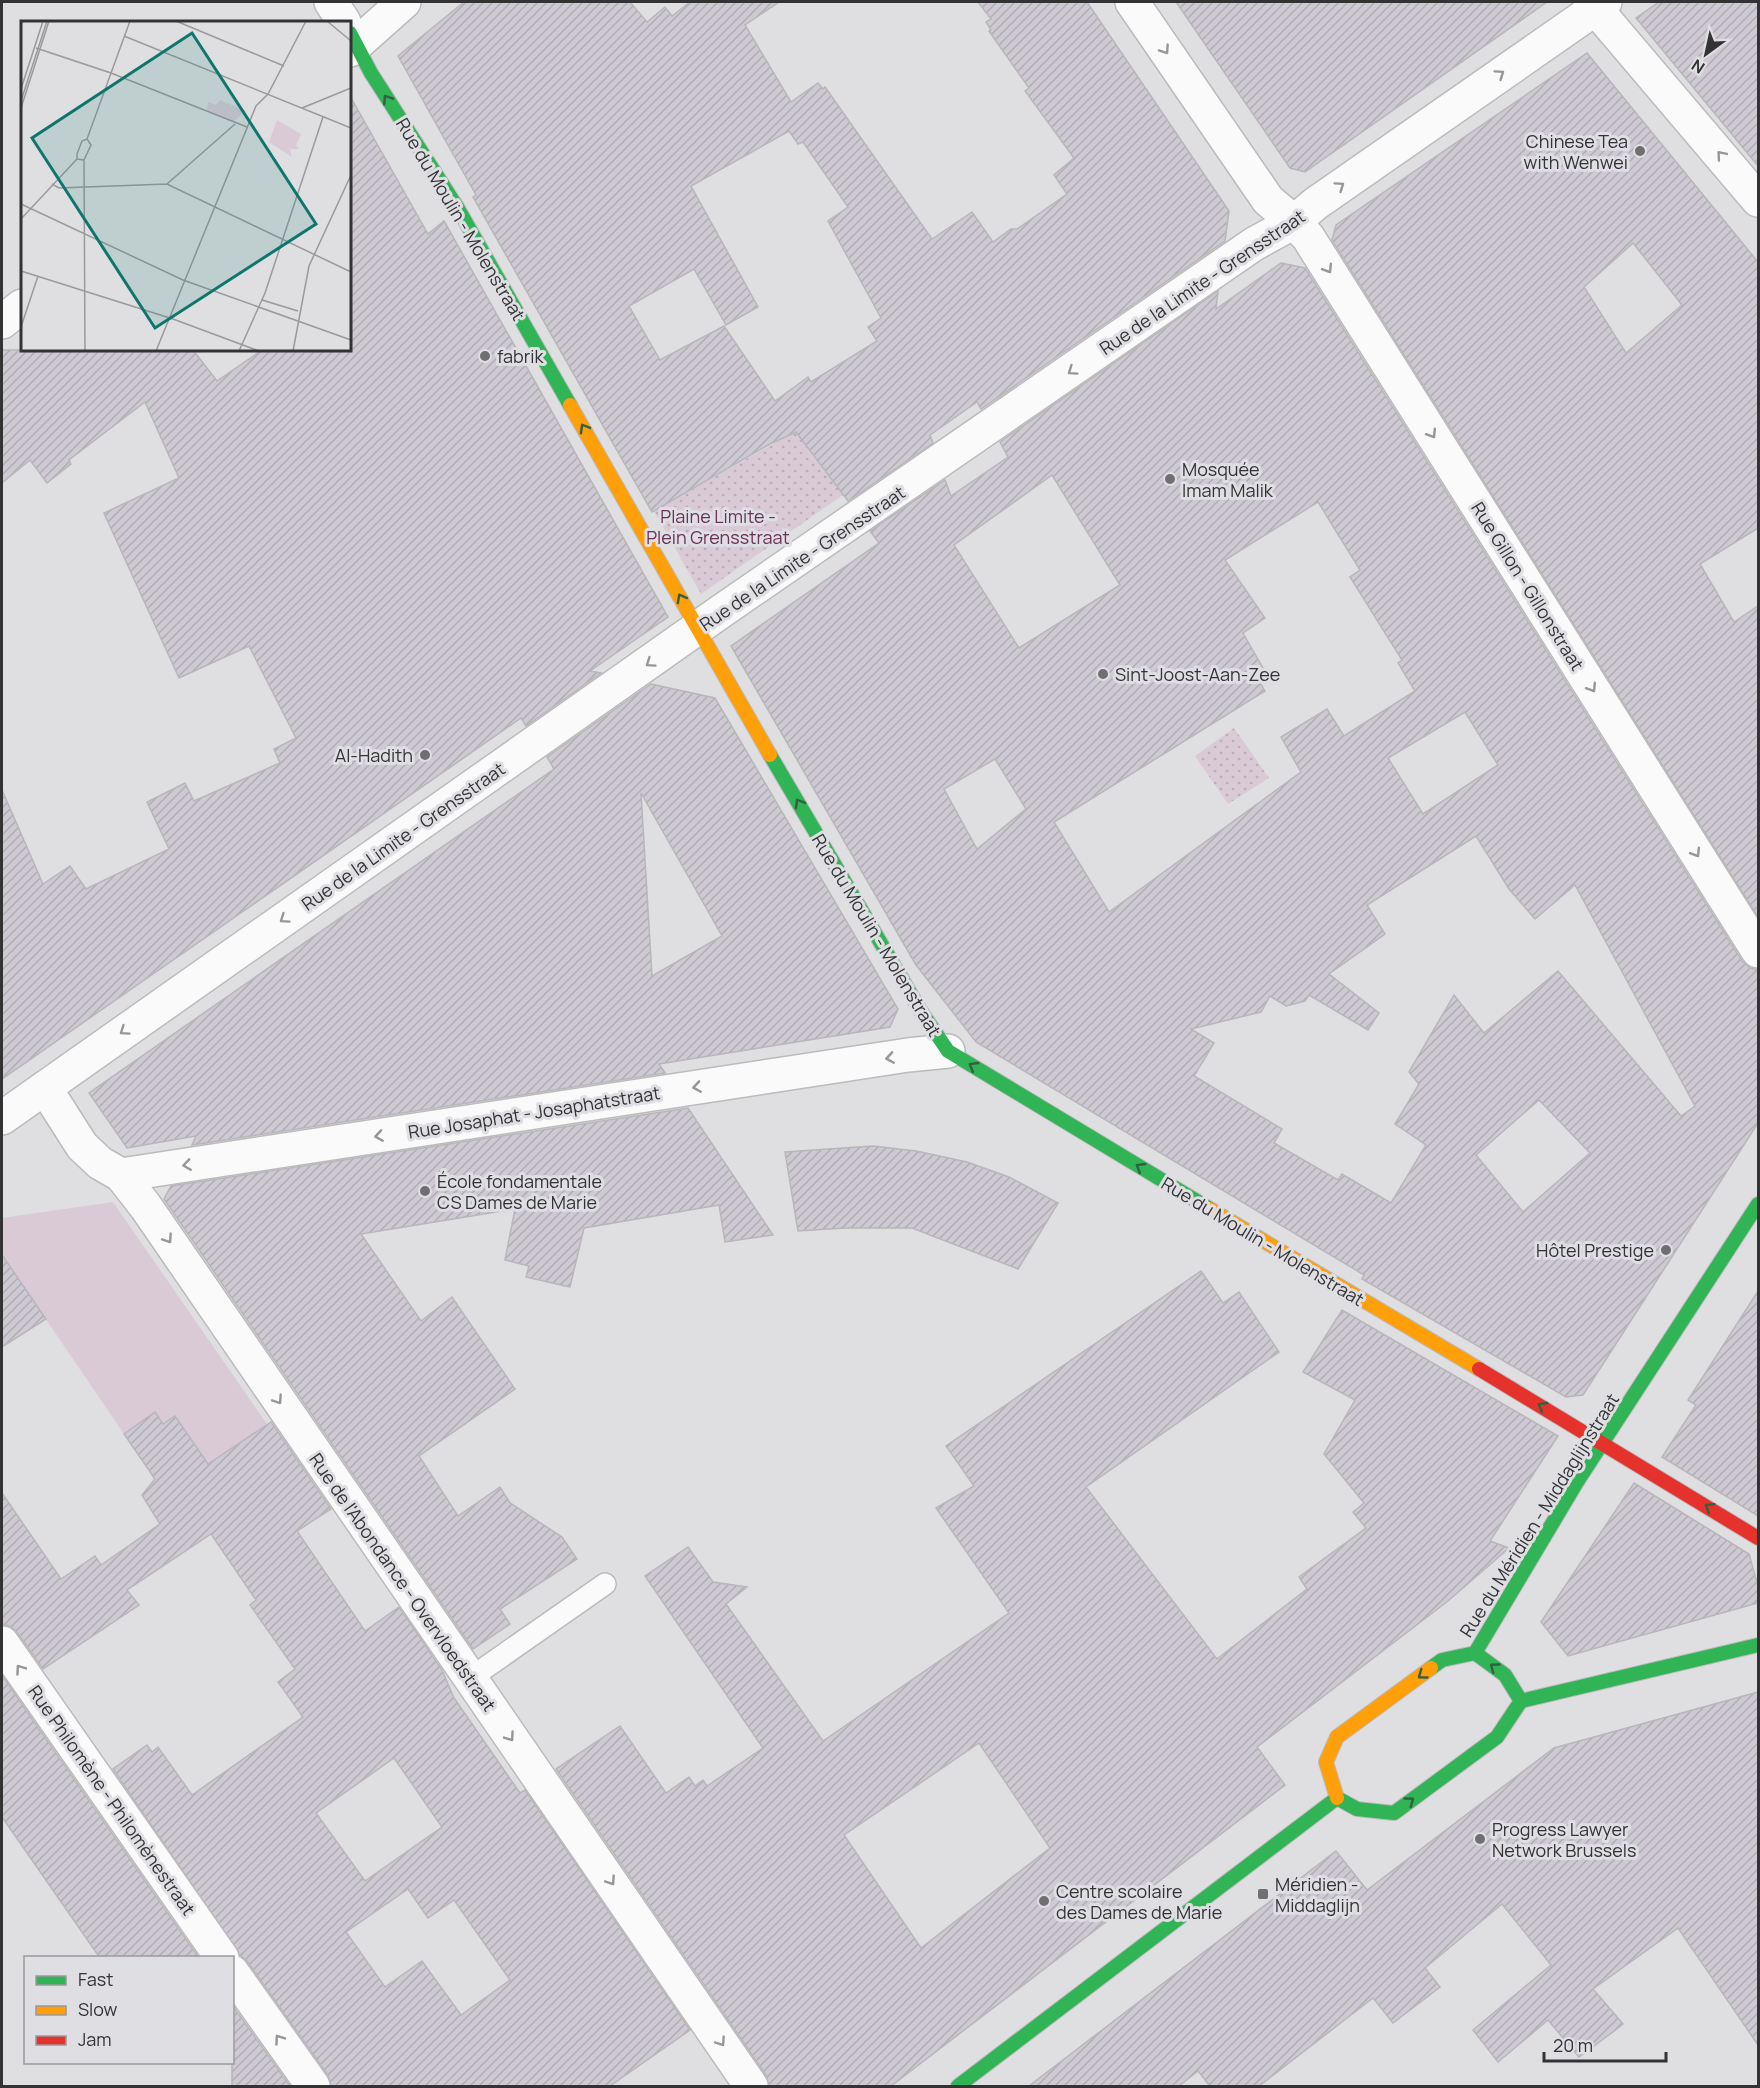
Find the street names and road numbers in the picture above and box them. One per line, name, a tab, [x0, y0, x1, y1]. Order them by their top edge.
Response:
street label: Rue du Moulin - Molenstraat	[391, 113, 531, 325]
street label: Rue de la Limite - Grensstraat	[1095, 204, 1309, 360]
street label: Rue de la Limite - Grensstraat	[695, 480, 909, 636]
street label: Rue Gillon - Gillonstraat	[1466, 497, 1590, 675]
street label: Rue de la Limite - Grensstraat	[297, 756, 509, 916]
street label: Rue du Moulin - Molenstraat	[807, 829, 947, 1041]
street label: Rue Josaphat - Josaphatstraat	[406, 1080, 662, 1144]
street label: Rue du Moulin - Molenstraat	[1157, 1171, 1369, 1311]
street label: Rue du Méridien - Middaglijnstraat	[1454, 1389, 1624, 1641]
street label: Rue de l'Abondance - Overvloedstraat	[304, 1448, 502, 1716]
street label: Rue Philomène - Philomènestraat	[23, 1680, 201, 1920]

